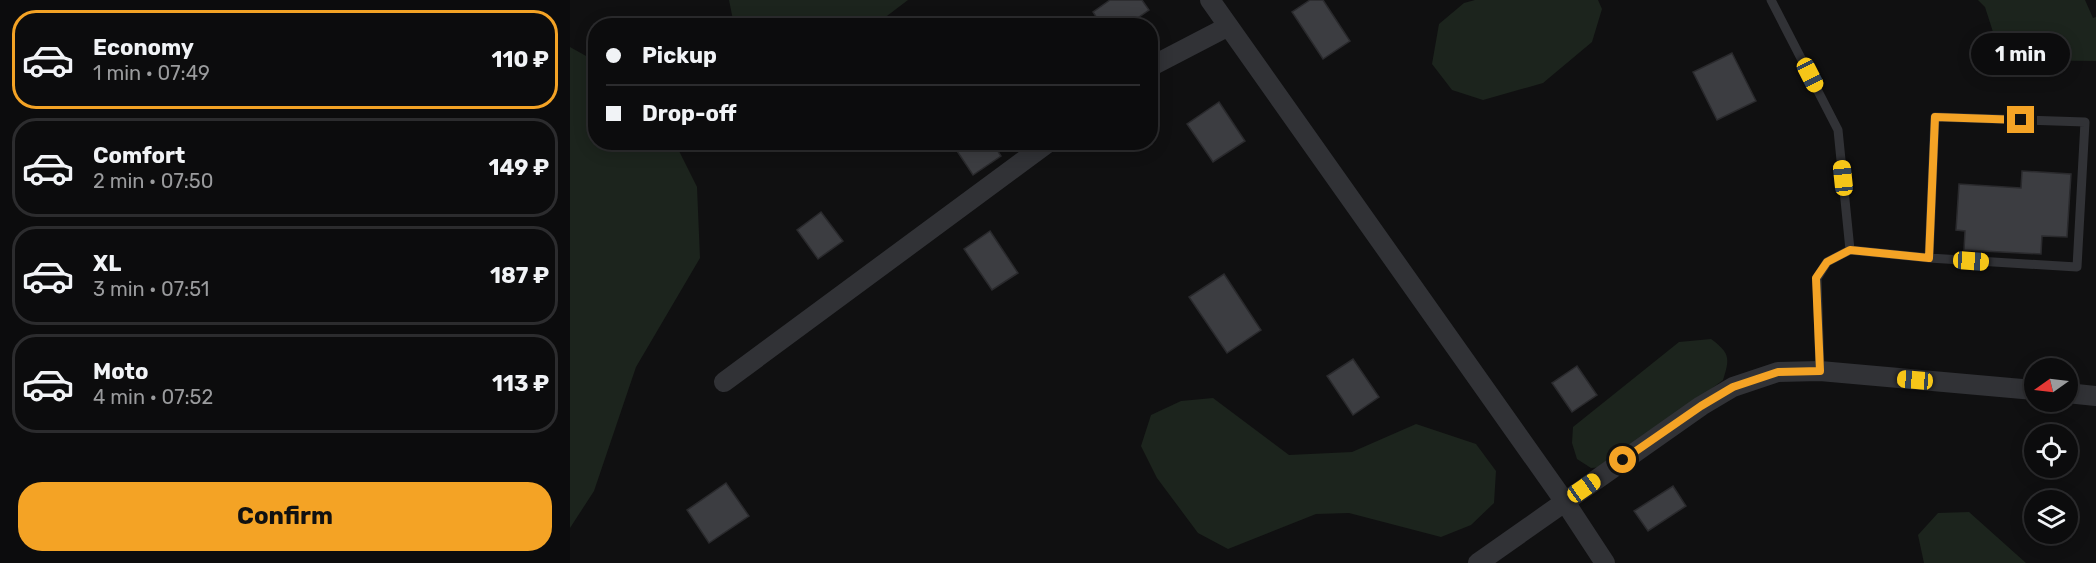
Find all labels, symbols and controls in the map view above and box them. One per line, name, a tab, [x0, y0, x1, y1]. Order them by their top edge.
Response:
icon: car	[21, 33, 75, 87]
callout: 1 min	[1972, 33, 2070, 75]
text: Economy	[93, 34, 194, 61]
text: Pickup	[642, 42, 717, 69]
text: 1 min	[1995, 42, 2046, 66]
text: 110 ₽	[492, 46, 549, 73]
car	[1794, 55, 1826, 95]
text: 1 min · 07:49	[93, 61, 210, 85]
text: Drop-off	[642, 100, 737, 127]
route end	[2007, 106, 2034, 133]
icon: car	[21, 141, 75, 195]
text: Comfort	[93, 142, 185, 169]
text: 149 ₽	[488, 154, 549, 181]
car	[1832, 159, 1854, 197]
text: 2 min · 07:50	[93, 169, 213, 193]
icon: car	[21, 249, 75, 303]
text: XL	[93, 250, 121, 277]
car	[1952, 251, 1990, 271]
text: 187 ₽	[490, 262, 549, 289]
text: 3 min · 07:51	[93, 277, 209, 301]
icon: car	[21, 357, 75, 411]
text: Moto	[93, 358, 148, 385]
north arrow	[2024, 358, 2078, 412]
map controls	[2024, 358, 2078, 544]
car	[1896, 369, 1934, 391]
text: 113 ₽	[492, 370, 549, 397]
text: 4 min · 07:52	[93, 385, 213, 409]
button: locate	[2024, 424, 2078, 478]
route start	[1609, 446, 1636, 473]
car	[1564, 470, 1604, 506]
button: Confirm	[18, 482, 552, 551]
button: layers	[2024, 490, 2078, 544]

